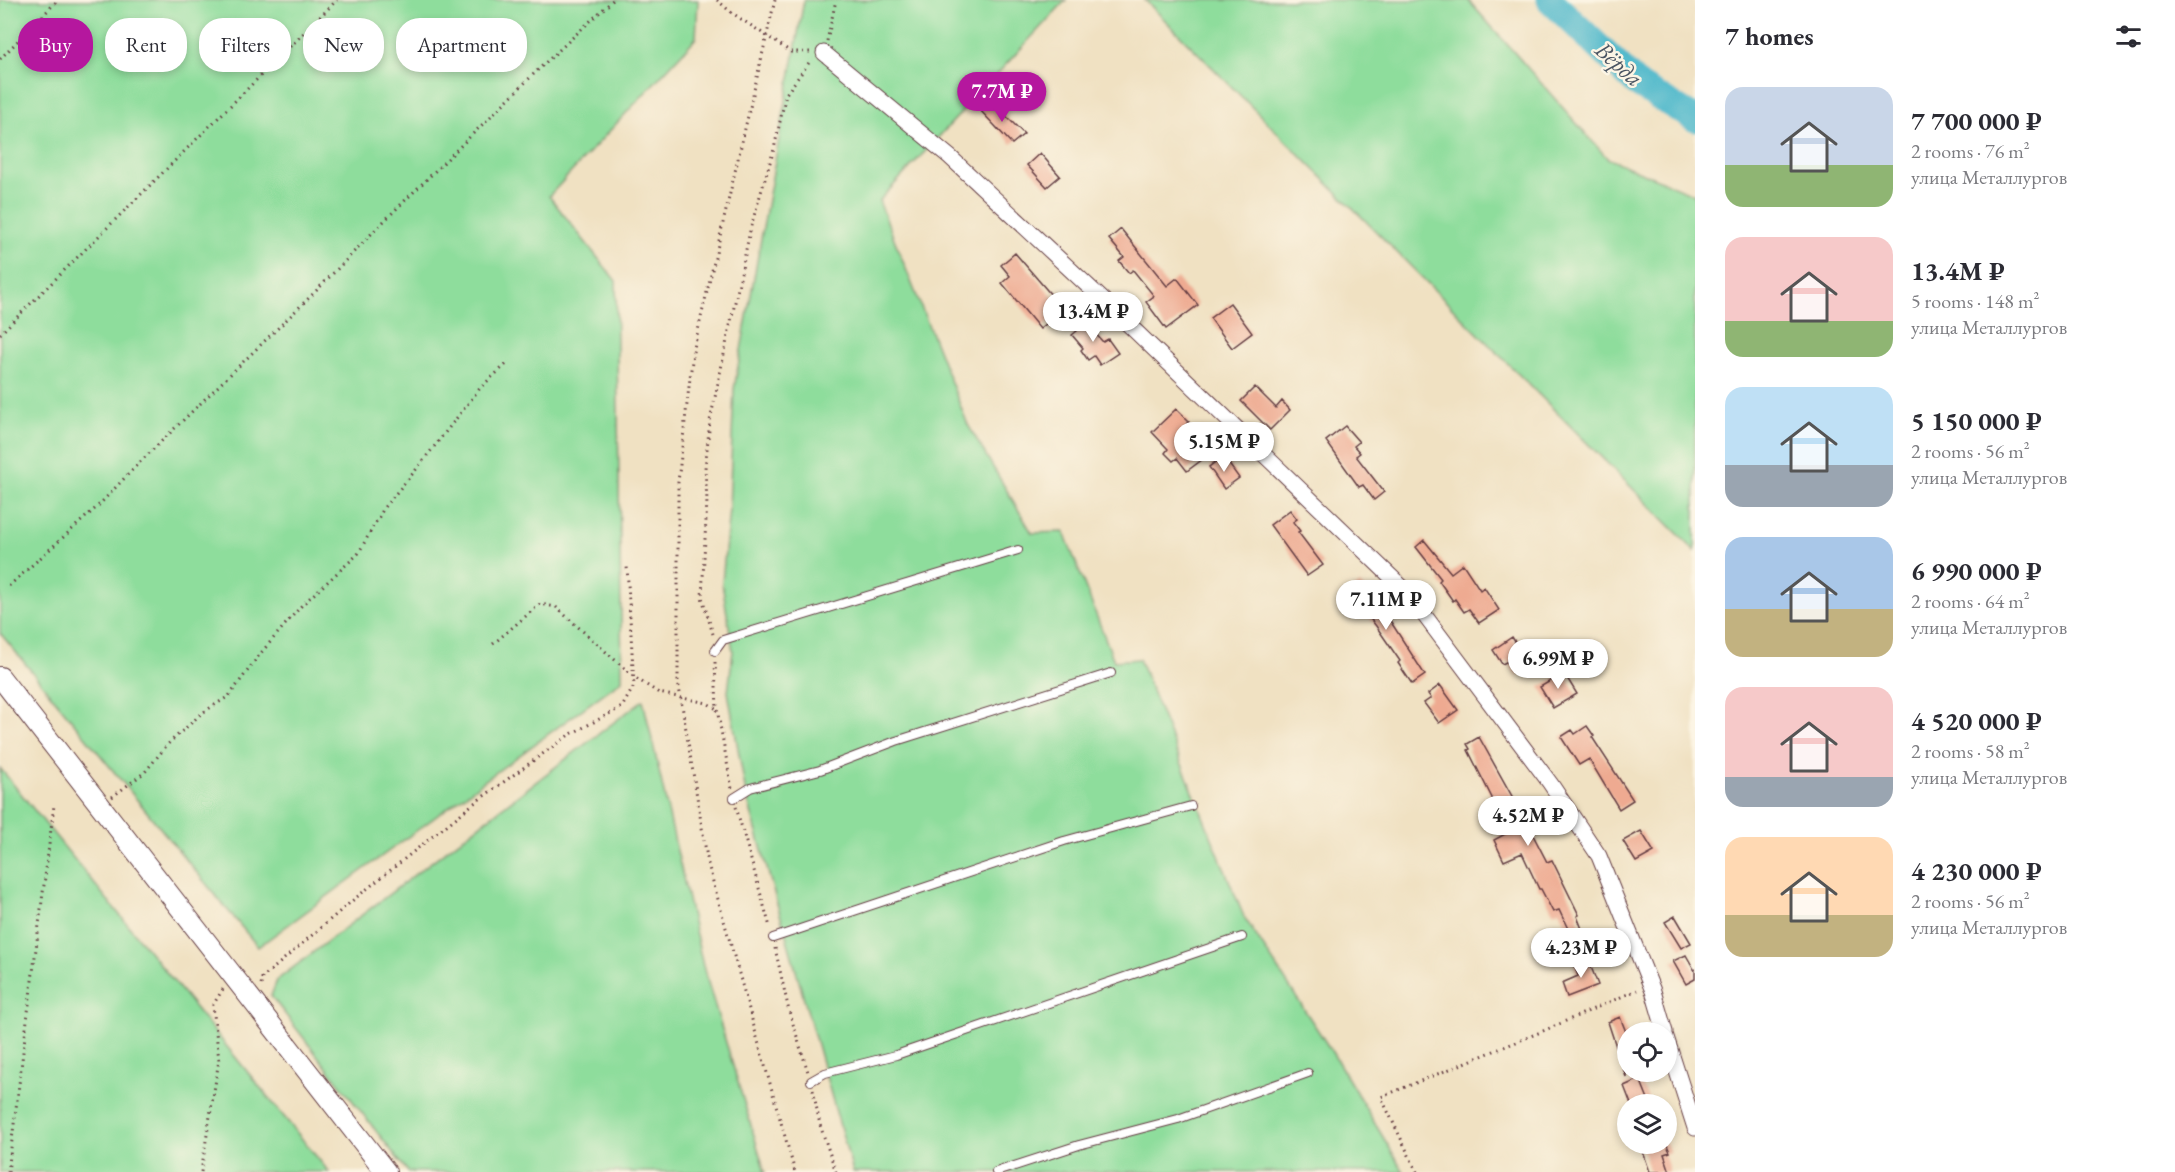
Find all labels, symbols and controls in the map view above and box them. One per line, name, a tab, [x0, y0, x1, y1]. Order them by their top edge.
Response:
chip: Buy	[18, 18, 93, 72]
chip: Rent	[105, 18, 187, 72]
chip: Filters	[199, 18, 291, 72]
chip: New	[303, 18, 384, 72]
chip: Apartment	[396, 18, 527, 72]
text: 7 homes	[1725, 19, 1814, 53]
icon: filters	[2112, 20, 2145, 53]
water label: Вёрда	[1588, 33, 1650, 93]
pin: 7.7M ₽	[953, 72, 1051, 123]
text: 7.7M ₽	[971, 78, 1033, 104]
text: 7 700 000 ₽	[1911, 104, 2042, 138]
icon: home	[1773, 111, 1845, 183]
text: 2 rooms · 76 m²	[1911, 138, 2030, 164]
text: улица Металлургов	[1911, 164, 2067, 190]
text: 13.4M ₽	[1911, 254, 2005, 288]
icon: home	[1773, 261, 1845, 333]
text: 5 rooms · 148 m²	[1911, 288, 2039, 314]
pin: 13.4M ₽	[1038, 292, 1148, 343]
text: 13.4M ₽	[1057, 298, 1129, 324]
text: улица Металлургов	[1911, 314, 2067, 340]
text: 5 150 000 ₽	[1911, 404, 2042, 438]
icon: home	[1773, 411, 1845, 483]
pin: 5.15M ₽	[1169, 422, 1279, 473]
text: 5.15M ₽	[1188, 428, 1260, 454]
text: 2 rooms · 56 m²	[1911, 438, 2030, 464]
text: улица Металлургов	[1911, 464, 2067, 490]
text: 6 990 000 ₽	[1911, 554, 2042, 588]
icon: home	[1773, 561, 1845, 633]
pin: 7.11M ₽	[1331, 580, 1441, 631]
text: 7.11M ₽	[1350, 586, 1422, 612]
text: 2 rooms · 64 m²	[1911, 588, 2030, 614]
text: улица Металлургов	[1911, 614, 2067, 640]
pin: 6.99M ₽	[1503, 639, 1613, 690]
text: 6.99M ₽	[1522, 645, 1594, 671]
text: 4 520 000 ₽	[1911, 704, 2042, 738]
icon: home	[1773, 711, 1845, 783]
text: 2 rooms · 58 m²	[1911, 738, 2030, 764]
text: улица Металлургов	[1911, 764, 2067, 790]
pin: 4.52M ₽	[1473, 796, 1583, 847]
text: 4.52M ₽	[1492, 802, 1564, 828]
text: 4 230 000 ₽	[1911, 854, 2042, 888]
icon: home	[1773, 861, 1845, 933]
text: 2 rooms · 56 m²	[1911, 888, 2030, 914]
text: улица Металлургов	[1911, 914, 2067, 940]
pin: 4.23M ₽	[1526, 928, 1636, 979]
text: 4.23M ₽	[1545, 934, 1617, 960]
map controls	[1617, 1022, 1677, 1154]
button: locate	[1617, 1022, 1677, 1082]
button: layers	[1617, 1094, 1677, 1154]

